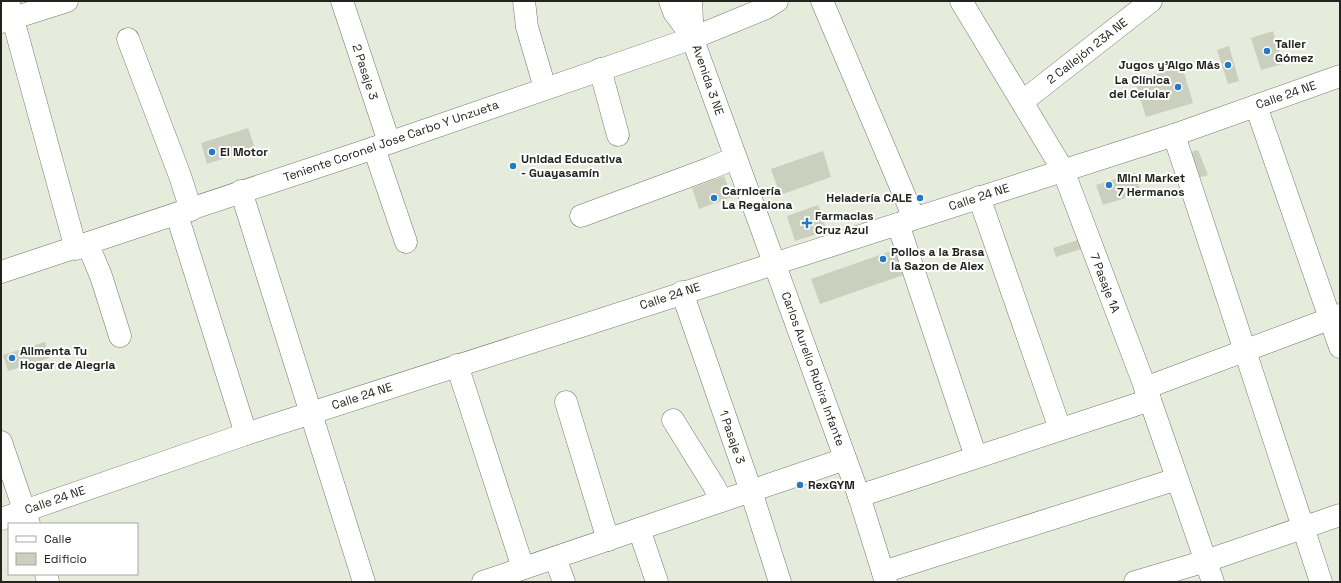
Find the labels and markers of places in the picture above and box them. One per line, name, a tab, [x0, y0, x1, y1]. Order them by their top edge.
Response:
place label: Taller Gómez	[1275, 36, 1314, 66]
marker: Taller Gómez	[1262, 46, 1272, 56]
place label: Jugos y'Algo Más	[1119, 57, 1220, 73]
marker: Jugos y'Algo Más	[1223, 60, 1233, 70]
place label: La Clínica del Celular	[1109, 72, 1170, 102]
marker: La Clínica del Celular	[1173, 82, 1183, 92]
place label: El Motor	[220, 144, 268, 160]
marker: El Motor	[207, 147, 217, 157]
place label: Unidad Educativa - Guayasamín	[521, 151, 622, 181]
marker: Unidad Educativa - Guayasamín	[508, 161, 518, 171]
place label: Mini Market 7 Hermanos	[1117, 170, 1185, 200]
marker: Mini Market 7 Hermanos	[1104, 180, 1114, 190]
place label: Carnicería La Regaiona	[722, 183, 793, 213]
place label: Heladería CALE	[826, 190, 912, 206]
marker: Carnicería La Regaiona	[709, 193, 719, 203]
marker: Heladería CALE	[915, 193, 925, 203]
place label: Farmacias Cruz Azul	[815, 208, 873, 238]
marker: Farmacias Cruz Azul	[802, 218, 812, 228]
place label: Pollos a la Brasa la Sazon de Alex	[891, 244, 984, 274]
marker: Pollos a la Brasa la Sazon de Alex	[878, 254, 888, 264]
place label: Alimenta Tu Hogar de Alegria	[20, 343, 115, 373]
marker: Alimenta Tu Hogar de Alegria	[7, 353, 17, 363]
place label: RexGYM	[808, 477, 855, 493]
marker: RexGYM	[795, 480, 805, 490]

